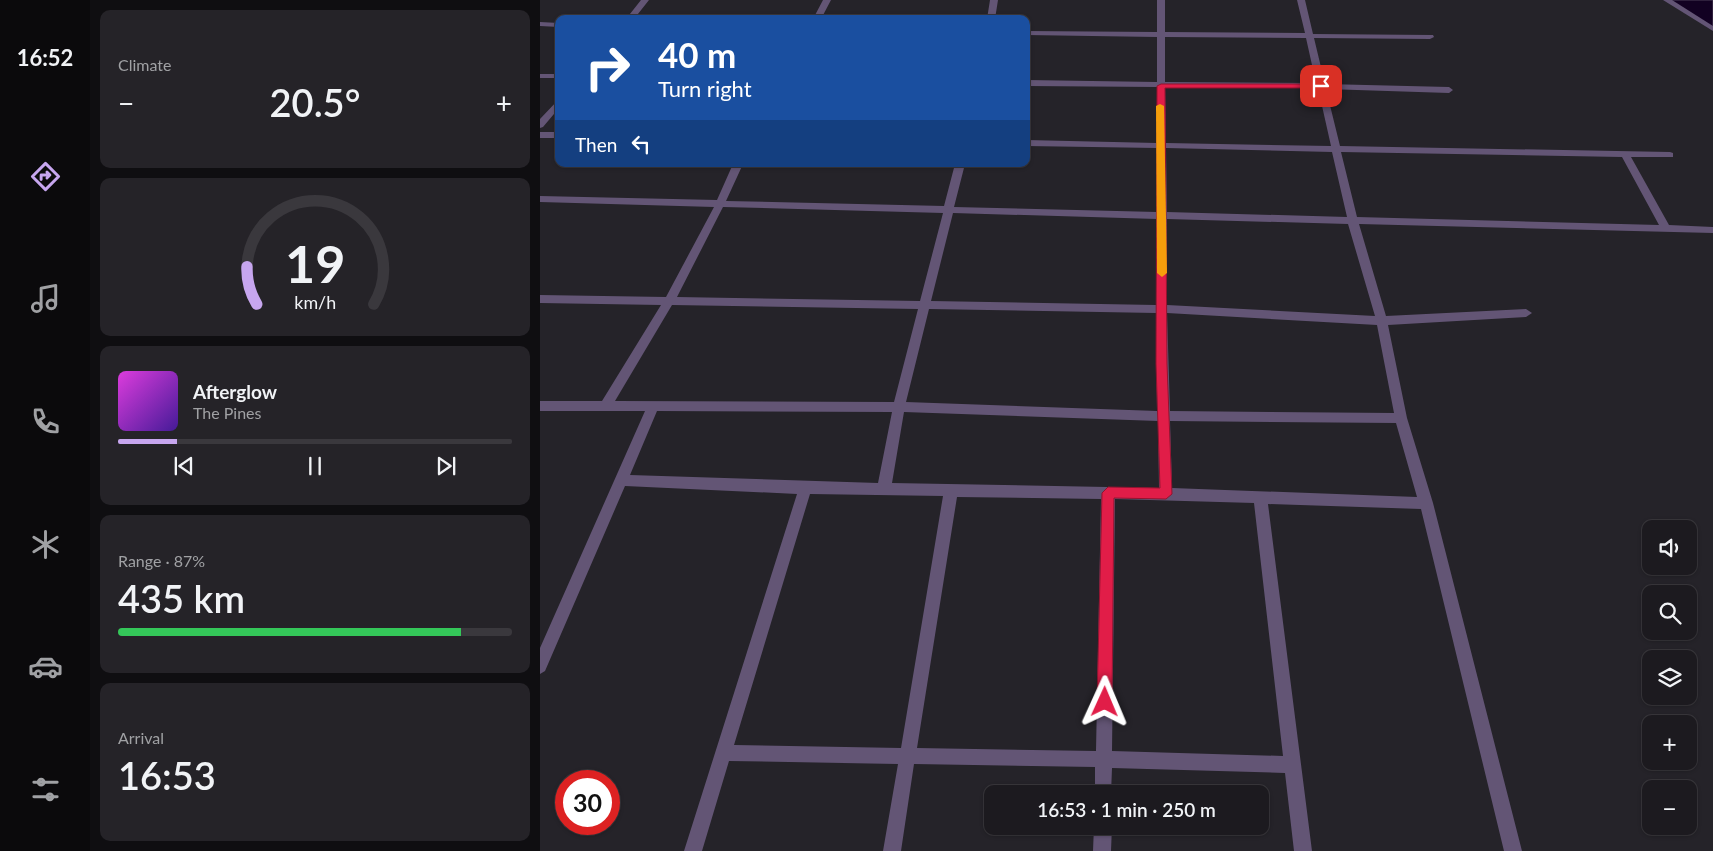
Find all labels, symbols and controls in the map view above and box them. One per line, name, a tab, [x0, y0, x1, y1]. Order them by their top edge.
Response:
text: 40 m	[658, 33, 736, 75]
icon: right	[575, 35, 640, 100]
text: 16:52	[17, 44, 73, 71]
text: Climate	[118, 55, 171, 74]
pin	[1300, 65, 1342, 107]
icon: arrive	[1307, 72, 1335, 100]
text: Turn right	[658, 75, 752, 102]
text: 20.5°	[270, 79, 360, 125]
text: −	[118, 86, 134, 120]
text: +	[496, 86, 512, 120]
icon: left	[627, 130, 655, 158]
text: Then	[575, 133, 617, 156]
icon: directions	[28, 159, 63, 194]
text: 19	[285, 232, 345, 294]
icon: music	[28, 281, 63, 316]
text: km/h	[294, 291, 336, 313]
text: Afterglow	[193, 380, 277, 403]
text: The Pines	[193, 403, 262, 422]
icon: phone	[28, 404, 63, 439]
icon: previous	[170, 452, 198, 480]
icon: pause	[301, 452, 329, 480]
icon: next	[432, 452, 460, 480]
map controls	[1642, 520, 1697, 835]
button: sound	[1642, 520, 1697, 575]
icon: climate	[28, 527, 63, 562]
text: Range · 87%	[118, 551, 205, 570]
text: 435 km	[118, 575, 245, 621]
button: search	[1642, 585, 1697, 640]
icon: car	[28, 649, 63, 684]
button: layers	[1642, 650, 1697, 705]
position arrow	[1078, 675, 1130, 727]
button: +	[1642, 715, 1697, 770]
text: Arrival	[118, 728, 164, 747]
text: 16:53	[118, 752, 216, 798]
speed limit sign: 30	[555, 770, 620, 835]
icon: filters	[28, 772, 63, 807]
button: −	[1642, 780, 1697, 835]
text: 16:53 · 1 min · 250 m	[1037, 798, 1216, 821]

